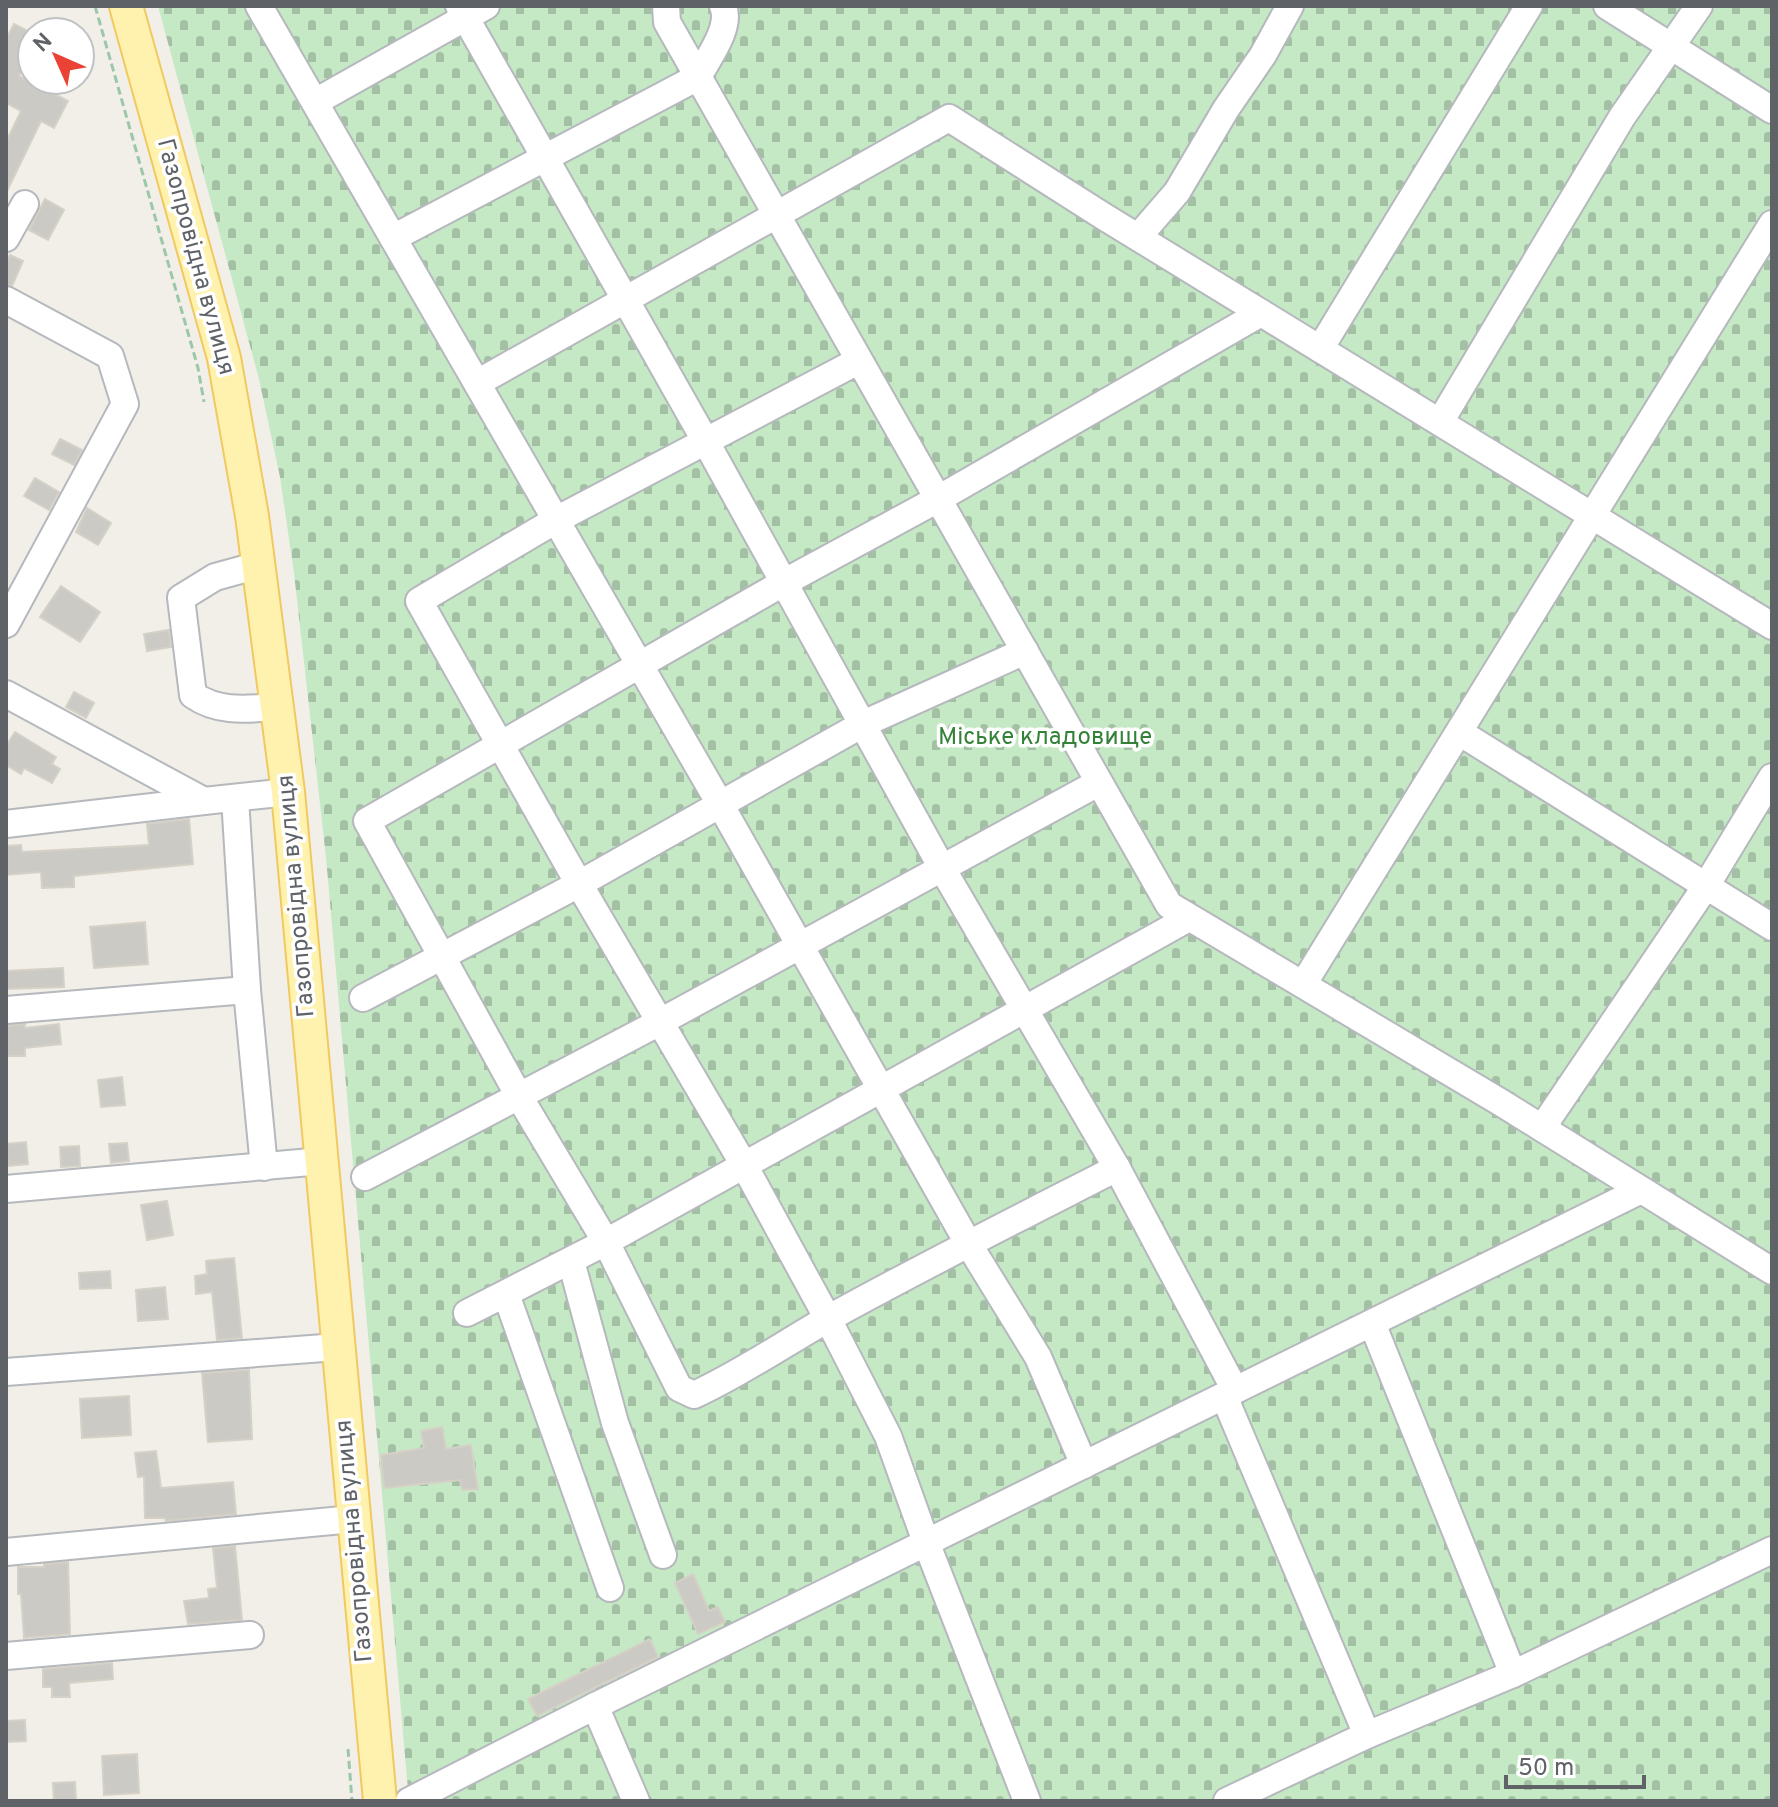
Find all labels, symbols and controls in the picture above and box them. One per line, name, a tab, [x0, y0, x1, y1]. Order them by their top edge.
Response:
north arrow	[16, 16, 96, 96]
text: N	[28, 28, 59, 59]
street label: Газопровідна вулиця	[149, 136, 241, 378]
park label: Міське кладовище	[938, 723, 1152, 753]
street label: Газопровідна вулиця	[271, 773, 323, 1019]
street label: Газопровідна вулиця	[329, 1418, 381, 1664]
scale bar	[1506, 1739, 1644, 1789]
text: 50 m	[1518, 1754, 1574, 1784]

